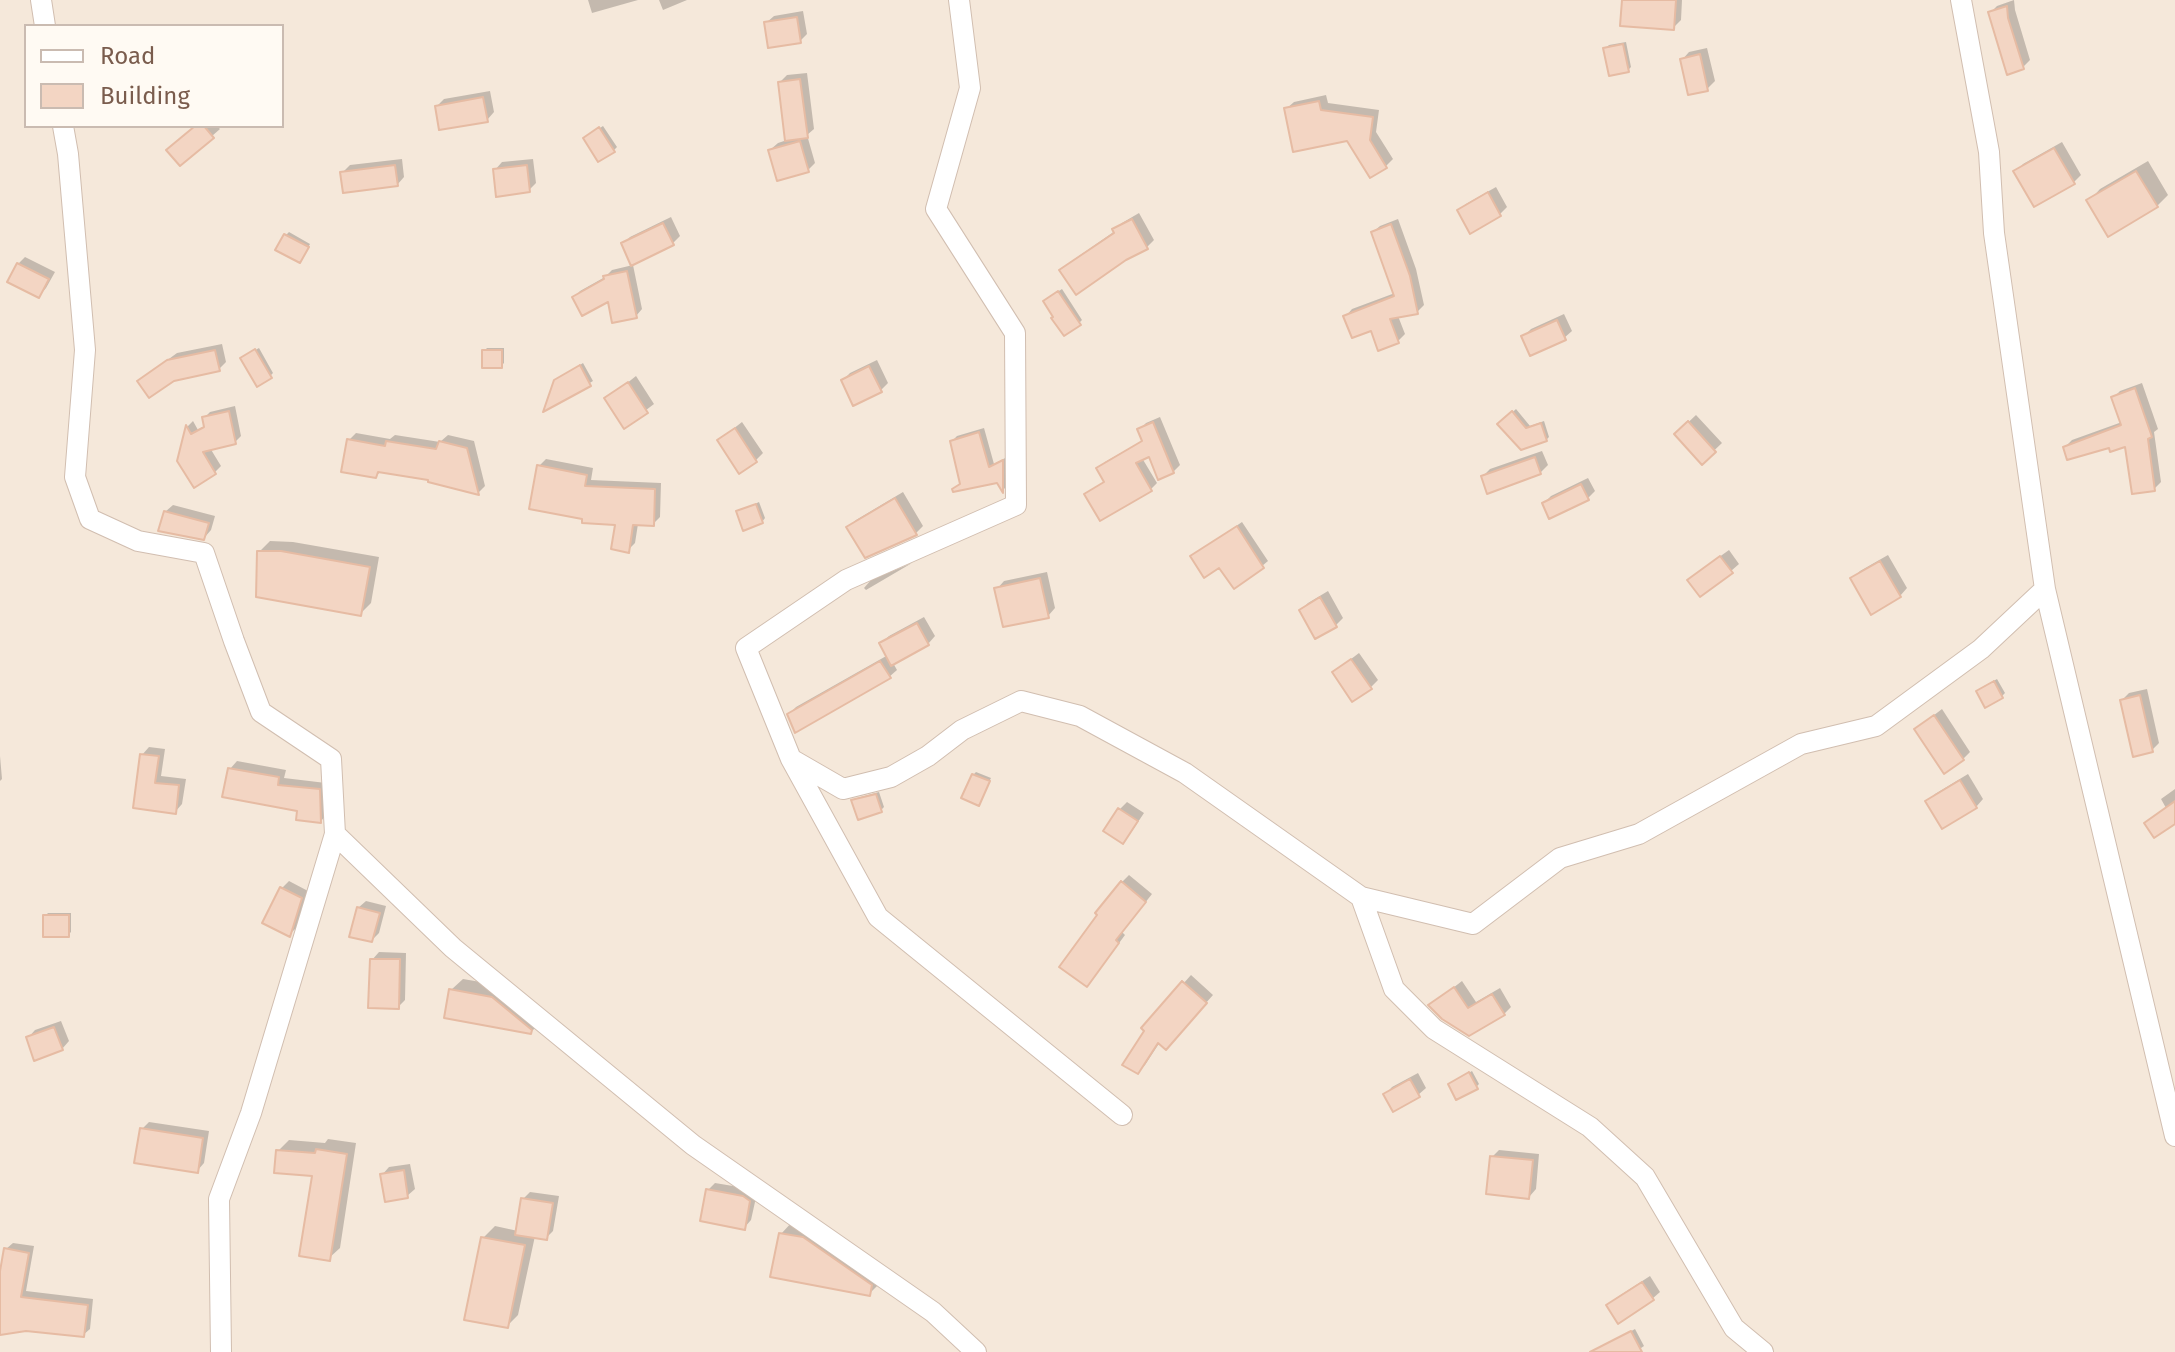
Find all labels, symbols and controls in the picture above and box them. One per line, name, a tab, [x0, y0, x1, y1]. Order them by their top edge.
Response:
legend	[24, 24, 284, 128]
text: Road	[100, 42, 155, 70]
text: Building	[100, 82, 190, 110]

